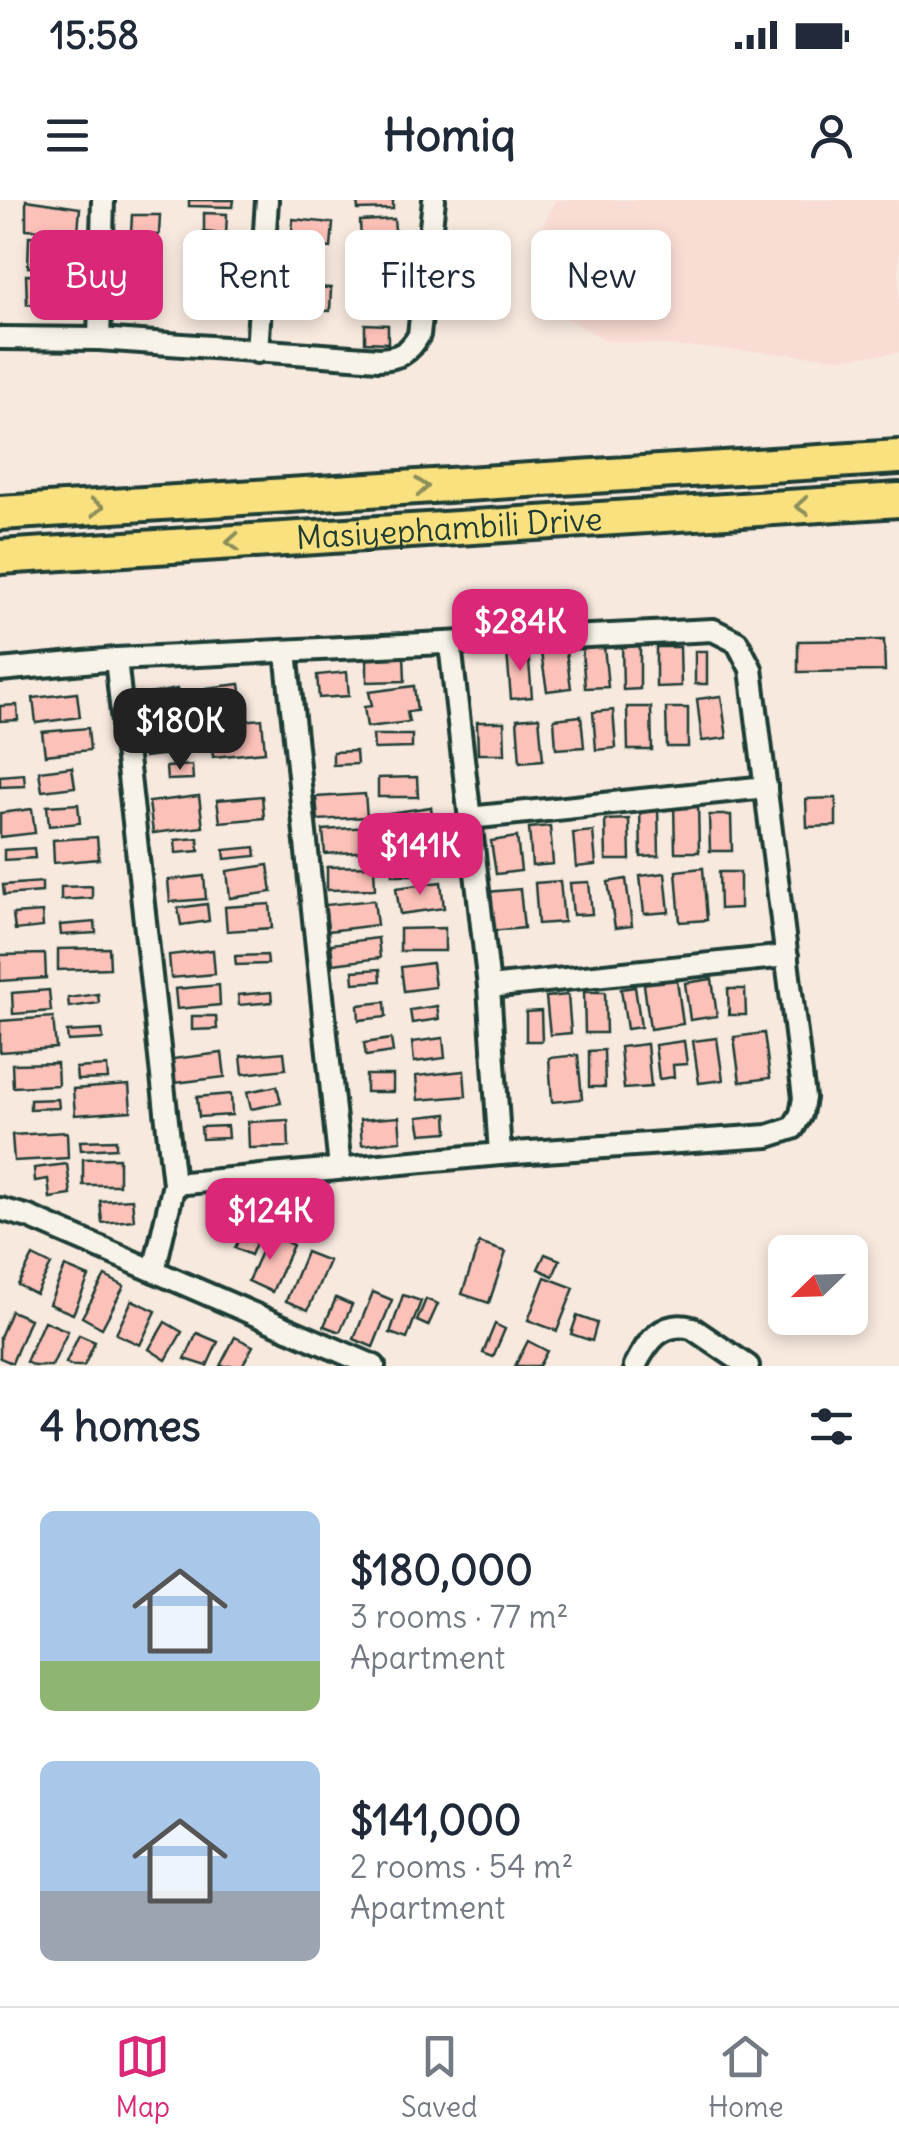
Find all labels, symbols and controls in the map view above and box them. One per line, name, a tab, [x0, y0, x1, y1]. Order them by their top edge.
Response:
text: 15:58	[50, 12, 139, 59]
text: Homiq	[383, 107, 516, 163]
icon: menu	[40, 108, 95, 163]
icon: person	[804, 108, 859, 163]
chip: Buy	[30, 230, 163, 320]
chip: Rent	[183, 230, 325, 320]
chip: Filters	[345, 230, 511, 320]
chip: New	[531, 230, 671, 320]
one-way arrow	[414, 477, 430, 498]
one-way arrow	[793, 495, 809, 516]
one-way arrow	[90, 497, 106, 518]
street label: Masiyephambili Drive	[295, 498, 603, 558]
one-way arrow	[224, 531, 240, 552]
pin: $284K	[450, 589, 590, 674]
text: $284K	[474, 601, 566, 642]
pin: $180K	[110, 688, 250, 773]
text: $180K	[135, 700, 225, 741]
pin: $141K	[350, 813, 490, 898]
text: $141K	[380, 825, 460, 866]
pin: $124K	[200, 1178, 340, 1263]
text: $124K	[227, 1190, 313, 1231]
north arrow	[768, 1235, 868, 1335]
map controls	[768, 1235, 868, 1335]
icon: filters	[804, 1399, 859, 1454]
text: 4 homes	[40, 1400, 201, 1452]
text: $180,000	[350, 1544, 533, 1596]
icon: home	[120, 1551, 240, 1671]
text: 3 rooms · 77 m²	[350, 1596, 569, 1637]
text: Apartment	[350, 1637, 505, 1678]
text: $141,000	[350, 1794, 522, 1846]
icon: home	[120, 1801, 240, 1921]
text: 2 rooms · 54 m²	[350, 1846, 573, 1887]
text: Apartment	[350, 1887, 505, 1928]
tab: Map	[115, 2029, 170, 2125]
tab: Saved	[401, 2029, 478, 2125]
tab: Home	[708, 2029, 784, 2125]

